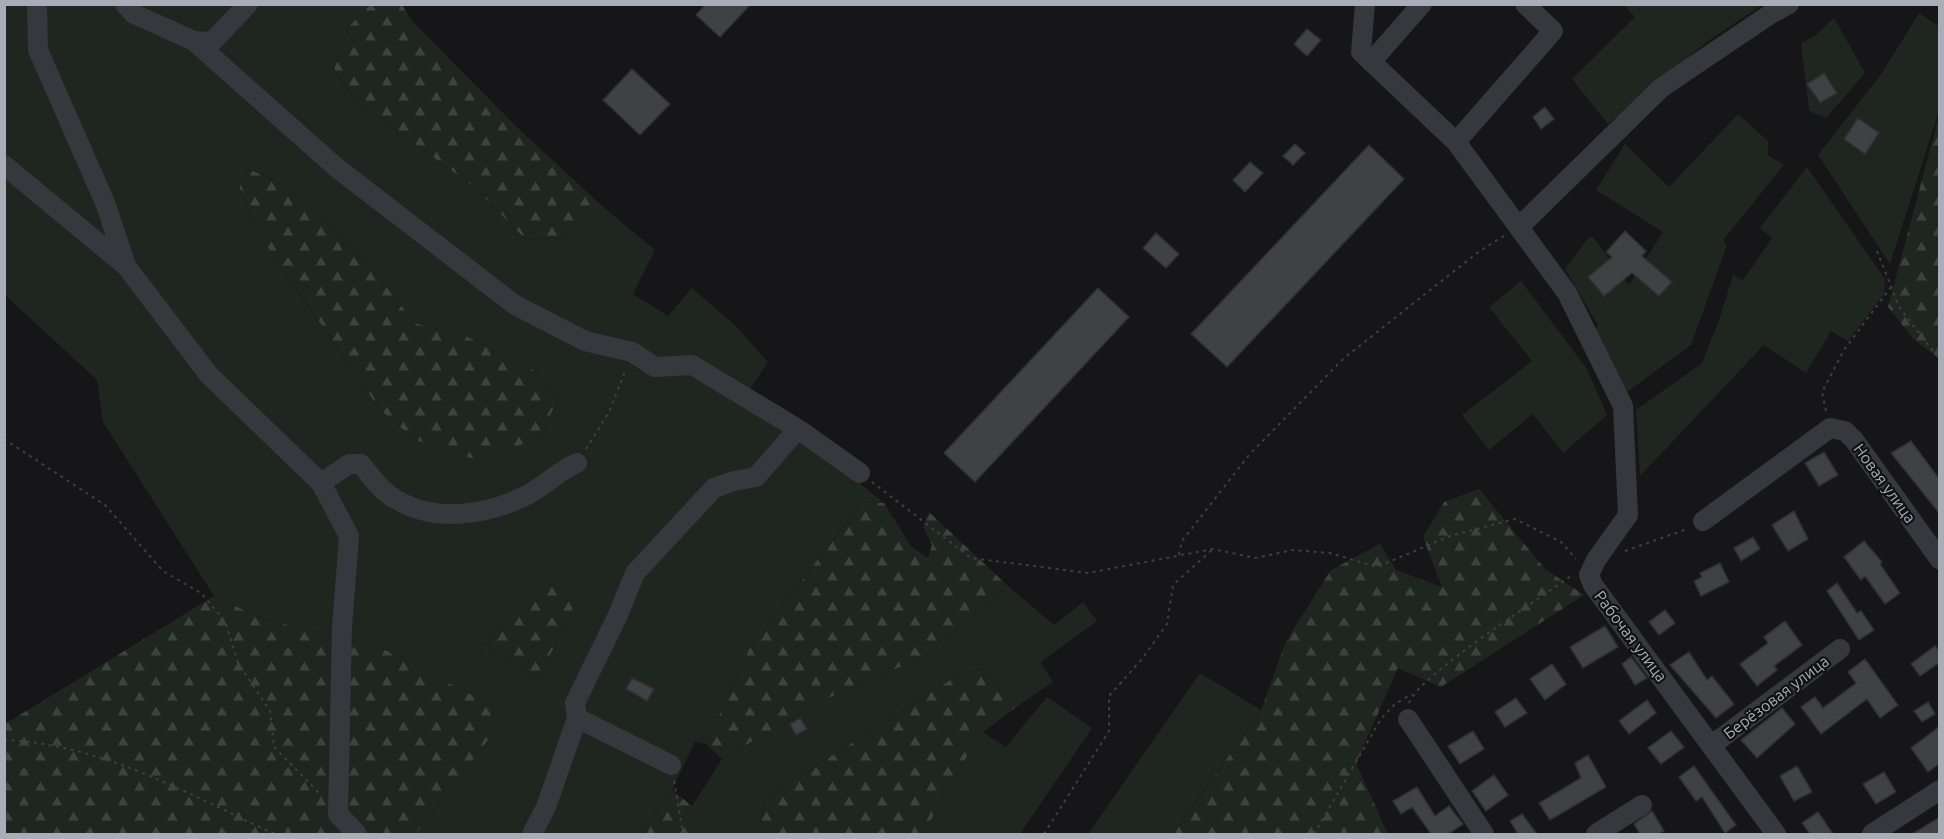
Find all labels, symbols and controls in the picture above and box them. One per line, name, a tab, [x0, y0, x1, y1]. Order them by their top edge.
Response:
street label: Новая улица	[1850, 440, 1920, 526]
street label: Рабочая улица	[1591, 587, 1671, 685]
street label: Берёзовая улица	[1720, 652, 1832, 742]

